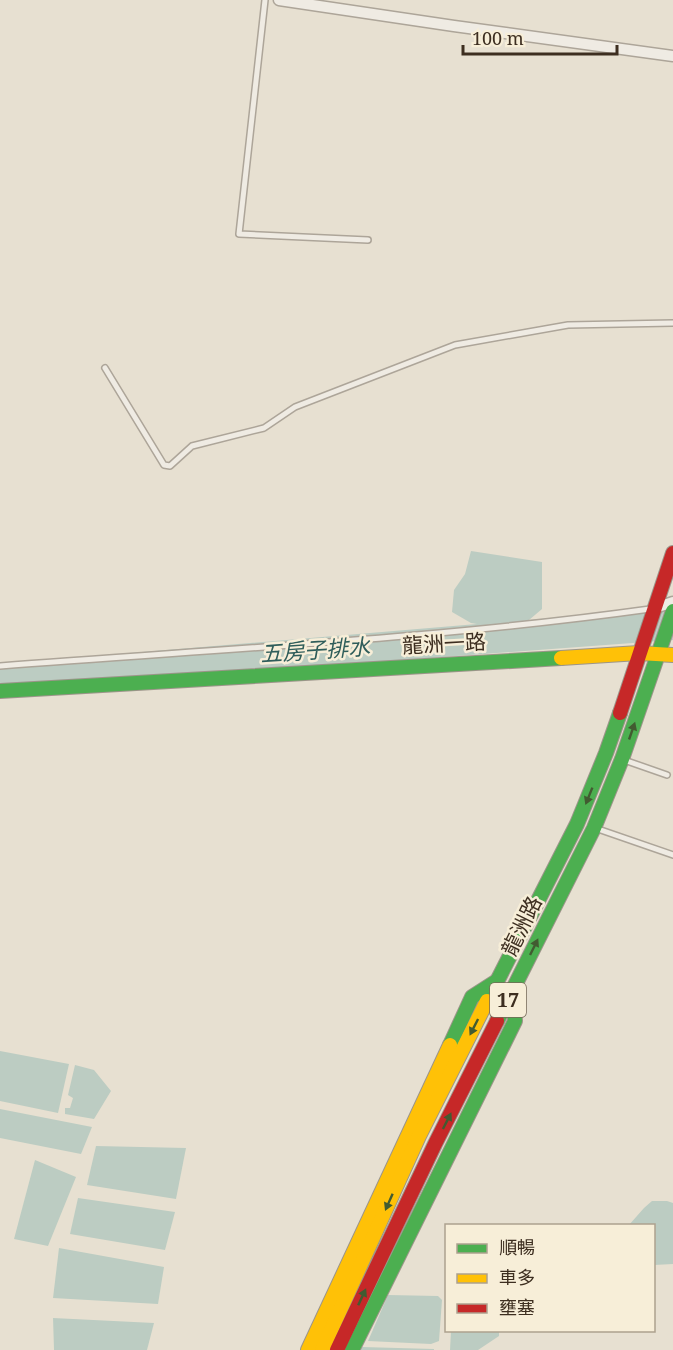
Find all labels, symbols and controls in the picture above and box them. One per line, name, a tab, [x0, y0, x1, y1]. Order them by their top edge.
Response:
scale bar	[463, 18, 618, 56]
text: 100 m	[472, 26, 524, 50]
street label: 龍洲一路	[401, 627, 487, 659]
water label: 五房子排水	[259, 630, 372, 668]
one-way arrow	[627, 722, 637, 740]
one-way arrow	[584, 787, 594, 805]
street label: 龍洲路	[495, 891, 547, 960]
one-way arrow	[530, 939, 539, 956]
road number: 17	[490, 983, 526, 1017]
one-way arrow	[469, 1018, 479, 1035]
one-way arrow	[442, 1113, 451, 1130]
one-way arrow	[385, 1194, 394, 1211]
legend	[445, 1224, 655, 1332]
text: 順暢	[499, 1235, 535, 1259]
text: 車多	[499, 1265, 535, 1289]
one-way arrow	[358, 1289, 367, 1306]
text: 壅塞	[499, 1295, 535, 1319]

